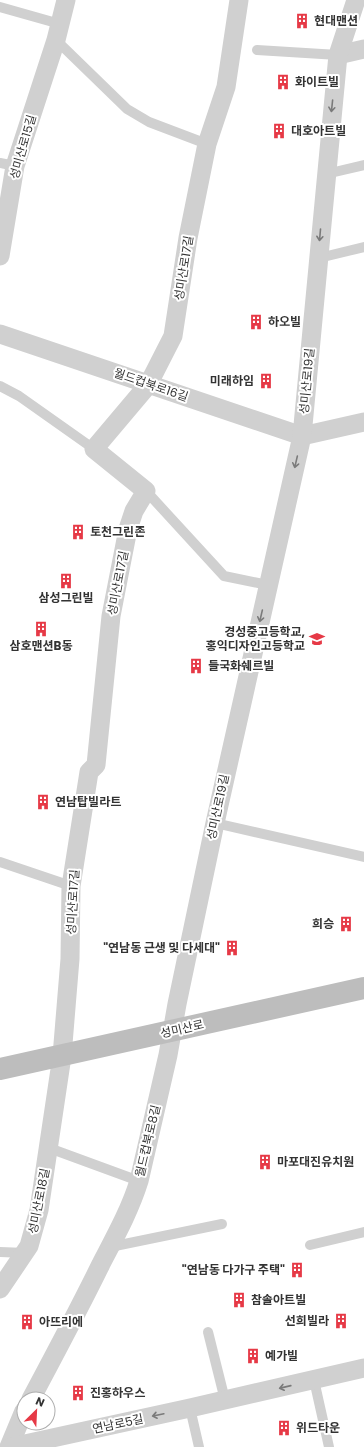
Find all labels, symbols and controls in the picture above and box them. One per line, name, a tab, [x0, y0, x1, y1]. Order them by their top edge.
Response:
building icon: 현대맨션	[293, 12, 311, 30]
place label: 현대맨션	[314, 12, 358, 29]
building icon: 화이트빌	[274, 73, 292, 91]
place label: 화이트빌	[295, 73, 339, 90]
one-way arrow	[329, 99, 336, 112]
street label: 성미산로15길	[5, 113, 40, 181]
building icon: 대호아트빌	[270, 122, 288, 140]
place label: 대호아트빌	[291, 122, 346, 139]
one-way arrow	[317, 228, 324, 241]
street label: 성미산로17길	[170, 234, 197, 302]
building icon: 하오빌	[247, 313, 265, 331]
place label: 하오빌	[268, 313, 301, 330]
street label: 성미산로19길	[295, 347, 318, 415]
street label: 월드컵북로16길	[112, 364, 191, 405]
place label: 미래하임	[210, 372, 254, 389]
building icon: 미래하임	[257, 372, 275, 390]
one-way arrow	[291, 455, 299, 468]
building icon: 토천그린존	[69, 523, 87, 541]
place label: 토천그린존	[90, 523, 145, 540]
street label: 성미산로17길	[103, 549, 132, 617]
building icon: 삼성그린빌	[57, 572, 75, 590]
place label: 삼성그린빌	[38, 589, 94, 606]
one-way arrow	[257, 609, 264, 622]
building icon: 삼호맨션B동	[32, 620, 50, 638]
place label: 경성중고등학교, 홍익디자인고등학교	[206, 623, 305, 654]
school or university icon: 경성중고등학교, 홍익디자인고등학교	[308, 630, 326, 648]
place label: 삼호맨션B동	[9, 637, 73, 654]
building icon: 들국화쉐르빌	[187, 657, 205, 675]
place label: 들국화쉐르빌	[208, 657, 274, 674]
street label: 성미산로19길	[202, 773, 233, 841]
building icon: 연남탑빌라트	[34, 793, 52, 811]
place label: 연남탑빌라트	[55, 793, 121, 810]
street label: 성미산로17길	[62, 869, 83, 935]
place label: 희승	[312, 915, 334, 932]
building icon: 희승	[337, 915, 355, 933]
place label: "연남동 근생 및 다세대"	[103, 939, 220, 956]
building icon: "연남동 근생 및 다세대"	[223, 939, 241, 957]
street label: 성미산로	[158, 1015, 205, 1042]
street label: 월드컵북로8길	[131, 1103, 164, 1179]
building icon: 마포대진유치원	[256, 1153, 274, 1171]
place label: 마포대진유치원	[277, 1153, 354, 1170]
street label: 성미산로18길	[24, 1167, 53, 1235]
place label: "연남동 다가구 주택"	[182, 1261, 285, 1278]
building icon: "연남동 다가구 주택"	[288, 1261, 306, 1279]
building icon: 참솔아트빌	[230, 1291, 248, 1309]
place label: 참솔아트빌	[251, 1291, 306, 1308]
place label: 선희빌라	[285, 1312, 329, 1329]
building icon: 선희빌라	[332, 1312, 350, 1330]
building icon: 아뜨리에	[18, 1313, 36, 1331]
place label: 아뜨리에	[39, 1313, 83, 1330]
building icon: 예가빌	[244, 1347, 262, 1365]
place label: 예가빌	[265, 1347, 298, 1364]
one-way arrow	[279, 1383, 292, 1391]
building icon: 진홍하우스	[69, 1384, 87, 1402]
place label: 진홍하우스	[90, 1384, 145, 1401]
north arrow	[16, 1391, 56, 1431]
text: N	[33, 1393, 47, 1411]
street label: 연남로5길	[91, 1410, 145, 1437]
one-way arrow	[152, 1412, 165, 1420]
building icon: 위드타운	[275, 1419, 293, 1437]
place label: 위드타운	[296, 1419, 340, 1436]

